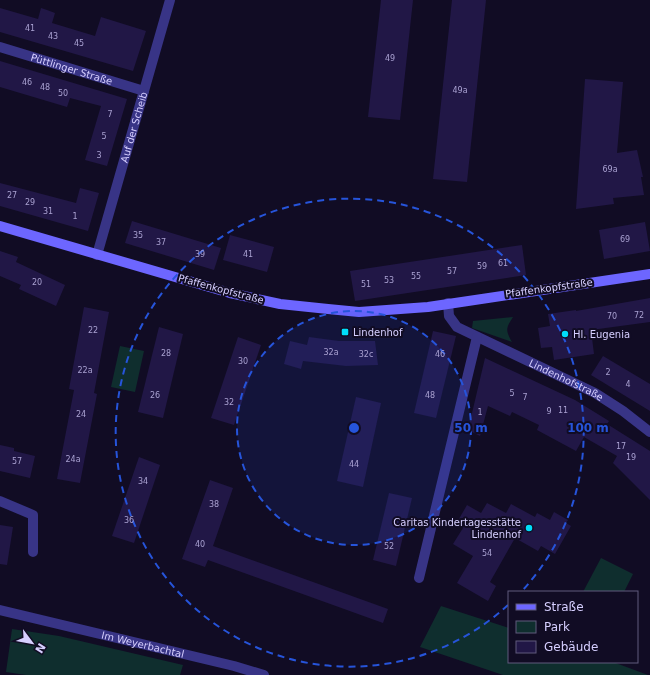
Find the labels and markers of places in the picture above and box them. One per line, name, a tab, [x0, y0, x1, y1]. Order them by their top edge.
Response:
marker: Lindenhof	[340, 327, 350, 337]
place label: Lindenhof	[353, 327, 403, 338]
marker: Hl. Eugenia	[560, 329, 570, 339]
place label: Hl. Eugenia	[573, 329, 630, 340]
centre of rings	[347, 421, 361, 435]
place label: Caritas Kindertagesstätte Lindenhof	[393, 517, 521, 540]
marker: Caritas Kindertagesstätte Lindenhof	[524, 523, 534, 533]

